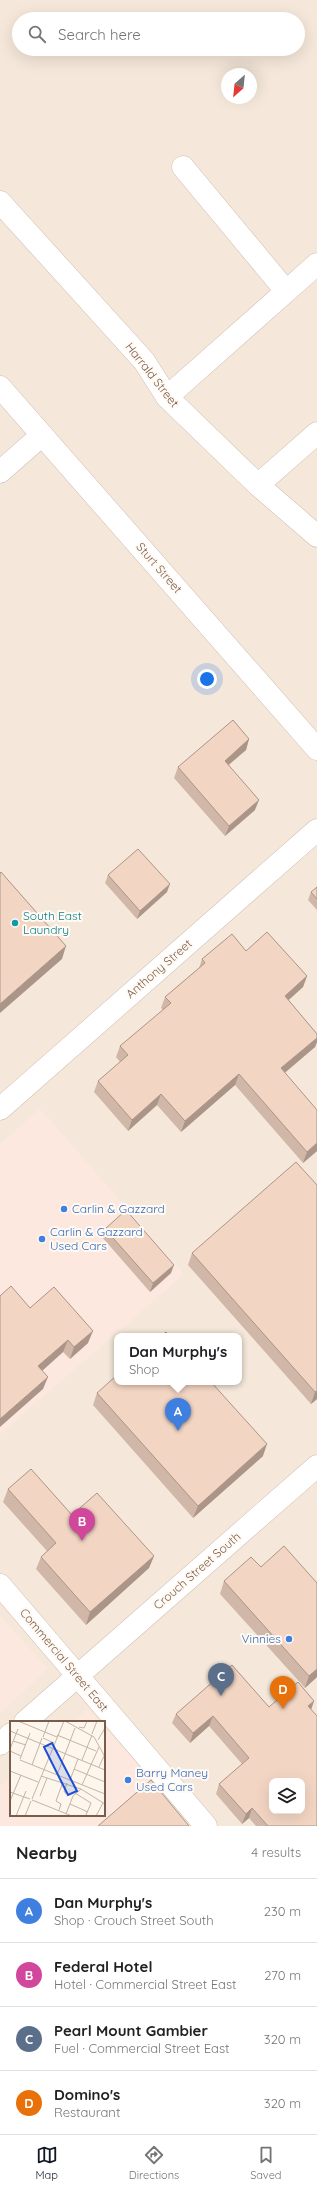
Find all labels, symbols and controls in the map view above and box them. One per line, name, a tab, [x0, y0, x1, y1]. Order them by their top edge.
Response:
search box	[12, 12, 305, 56]
icon: search	[26, 23, 48, 45]
text: Search here	[58, 25, 141, 44]
north arrow	[221, 68, 257, 104]
street label: Harrald Street	[122, 339, 182, 410]
street label: Sturt Street	[133, 539, 186, 596]
your location	[197, 669, 217, 689]
place label: South East Laundry	[23, 908, 82, 937]
marker: South East Laundry	[10, 918, 20, 928]
street label: Anthony Street	[123, 936, 195, 1001]
place label: Carlin & Gazzard	[72, 1201, 165, 1216]
marker: Carlin & Gazzard	[59, 1204, 69, 1214]
place label: Carlin & Gazzard Used Cars	[50, 1224, 143, 1253]
marker: Carlin & Gazzard Used Cars	[37, 1234, 47, 1244]
popup	[114, 1333, 242, 1385]
text: Dan Murphy's	[129, 1342, 227, 1361]
text: Shop	[129, 1361, 159, 1377]
pin: A	[165, 1398, 191, 1431]
pin: B	[69, 1508, 95, 1541]
street label: Crouch Street South	[150, 1529, 243, 1612]
street label: Commercial Street East	[17, 1605, 112, 1714]
place label: Vinnies	[242, 1631, 281, 1646]
marker: Vinnies	[284, 1634, 294, 1644]
pin: C	[208, 1663, 234, 1696]
pin: D	[270, 1676, 296, 1709]
inset map	[10, 1721, 105, 1816]
place label: Barry Maney Used Cars	[136, 1765, 208, 1794]
marker: Barry Maney Used Cars	[123, 1775, 133, 1785]
map controls	[269, 1778, 305, 1814]
button: layers	[269, 1778, 305, 1814]
text: Nearby	[16, 1842, 77, 1863]
text: 4 results	[251, 1844, 301, 1860]
text: Dan Murphy's	[54, 1893, 152, 1912]
text: A	[25, 1903, 33, 1919]
text: 230 m	[264, 1903, 301, 1919]
text: Shop · Crouch Street South	[54, 1912, 214, 1928]
text: Federal Hotel	[54, 1957, 152, 1976]
text: B	[25, 1967, 33, 1983]
text: 270 m	[264, 1967, 301, 1983]
text: Hotel · Commercial Street East	[54, 1976, 236, 1992]
text: Pearl Mount Gambier	[54, 2021, 208, 2040]
text: C	[25, 2031, 33, 2047]
text: 320 m	[264, 2031, 301, 2047]
text: Fuel · Commercial Street East	[54, 2040, 229, 2056]
text: Domino's	[54, 2085, 120, 2104]
text: D	[24, 2095, 34, 2111]
text: 320 m	[264, 2095, 301, 2111]
text: Restaurant	[54, 2104, 120, 2120]
tab: Map	[35, 2144, 58, 2182]
tab: Directions	[129, 2144, 179, 2182]
tab: Saved	[250, 2144, 282, 2182]

